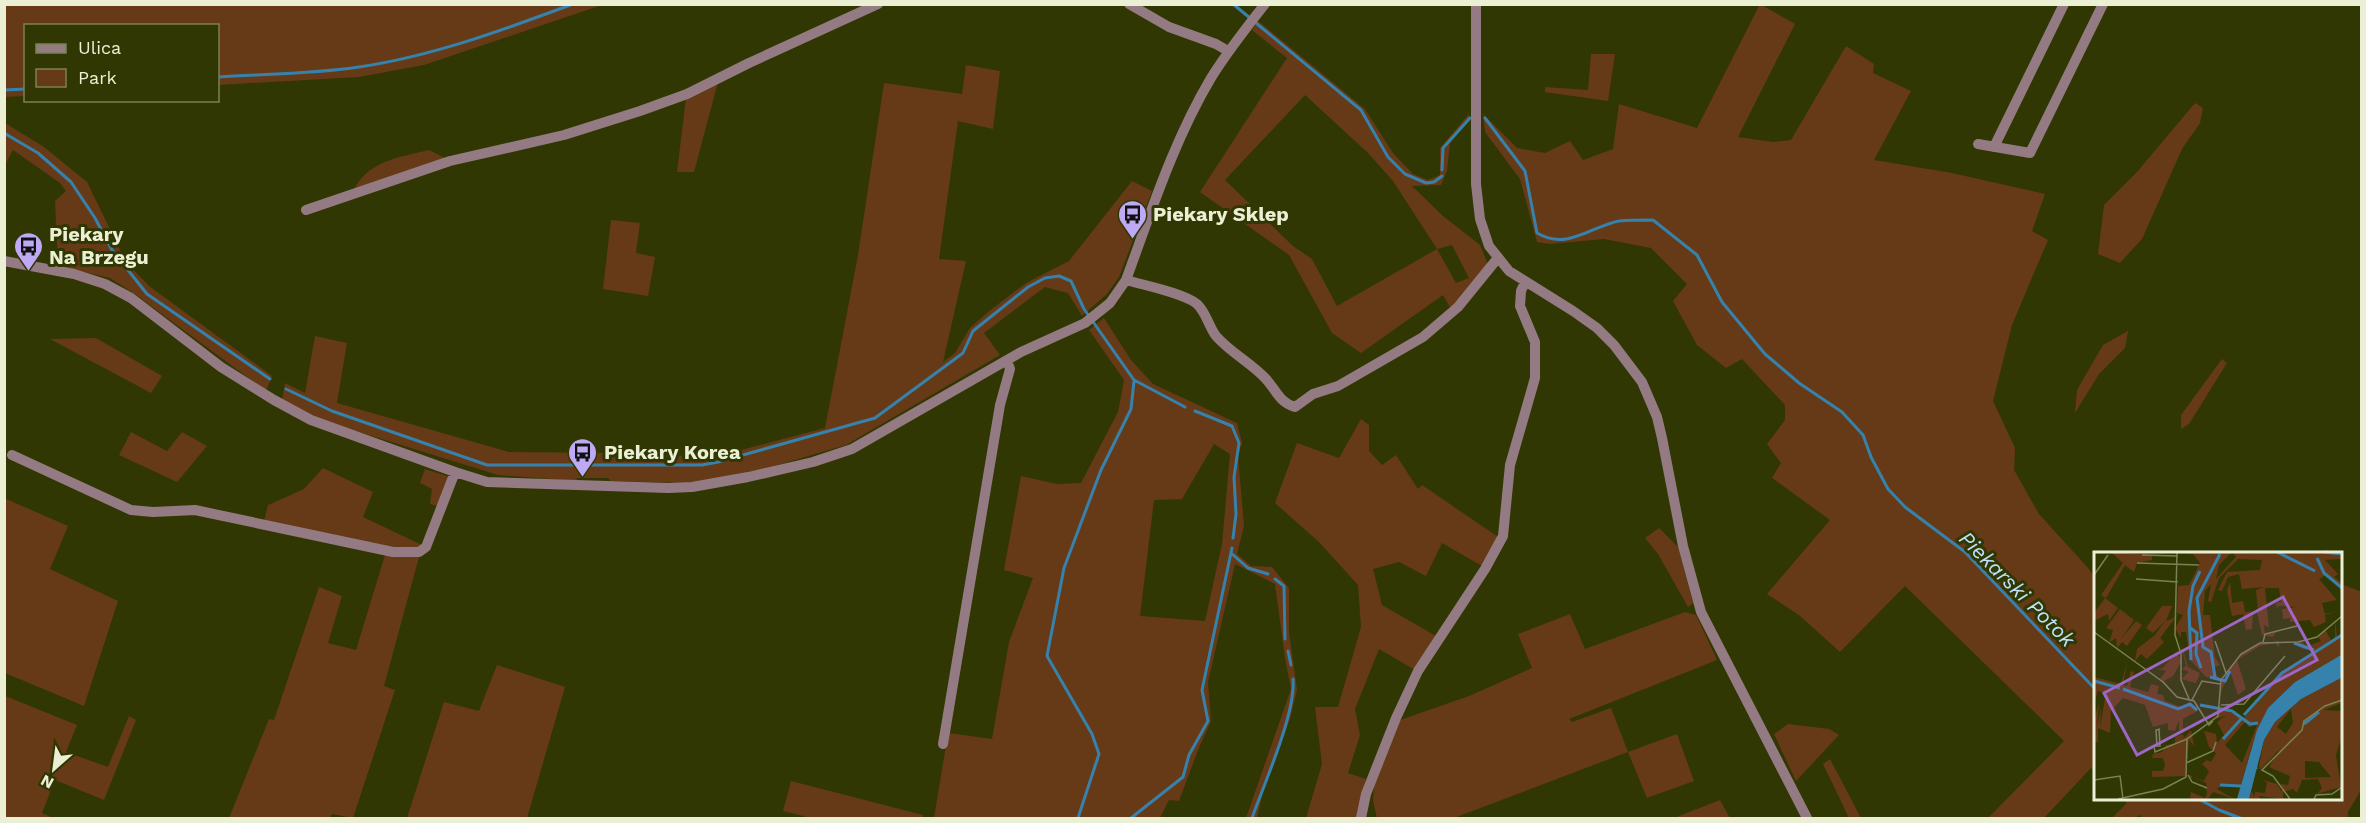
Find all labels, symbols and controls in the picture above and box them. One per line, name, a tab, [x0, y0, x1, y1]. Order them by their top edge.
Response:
legend	[24, 24, 219, 102]
text: Ulica	[78, 37, 121, 58]
text: Park	[78, 67, 117, 88]
bus stop icon: Piekary Sklep	[1116, 198, 1148, 240]
place label: Piekary Sklep	[1153, 202, 1289, 226]
place label: Piekary Na Brzegu	[49, 222, 149, 269]
bus stop icon: Piekary Na Brzegu	[12, 230, 44, 272]
bus stop icon: Piekary Korea	[567, 436, 599, 478]
place label: Piekary Korea	[604, 440, 741, 464]
water label: Piekarski Potok	[1954, 525, 2081, 652]
inset map	[2094, 552, 2342, 799]
north arrow	[24, 739, 84, 799]
text: N	[37, 771, 57, 793]

